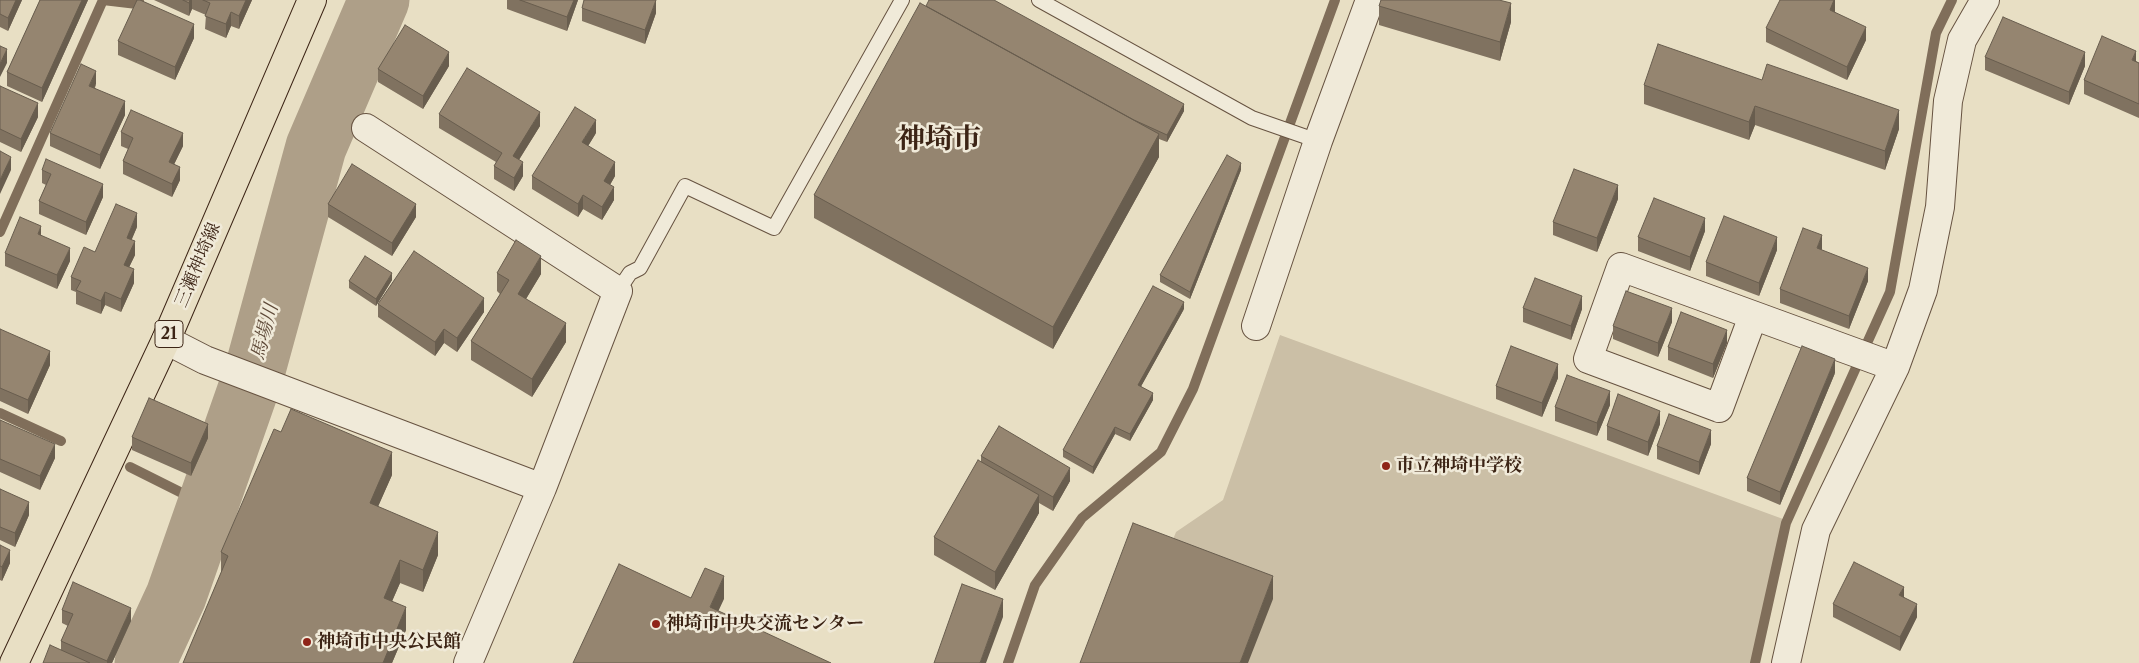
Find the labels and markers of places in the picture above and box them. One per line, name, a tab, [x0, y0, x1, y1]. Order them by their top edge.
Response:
place label: 市立神埼中学校	[1396, 455, 1522, 477]
marker: 市立神埼中学校	[1380, 460, 1392, 472]
place label: 神埼市中央交流センター	[666, 613, 864, 635]
marker: 神埼市中央交流センター	[650, 618, 662, 630]
place label: 神埼市中央公民館	[317, 631, 461, 653]
marker: 神埼市中央公民館	[301, 636, 313, 648]

